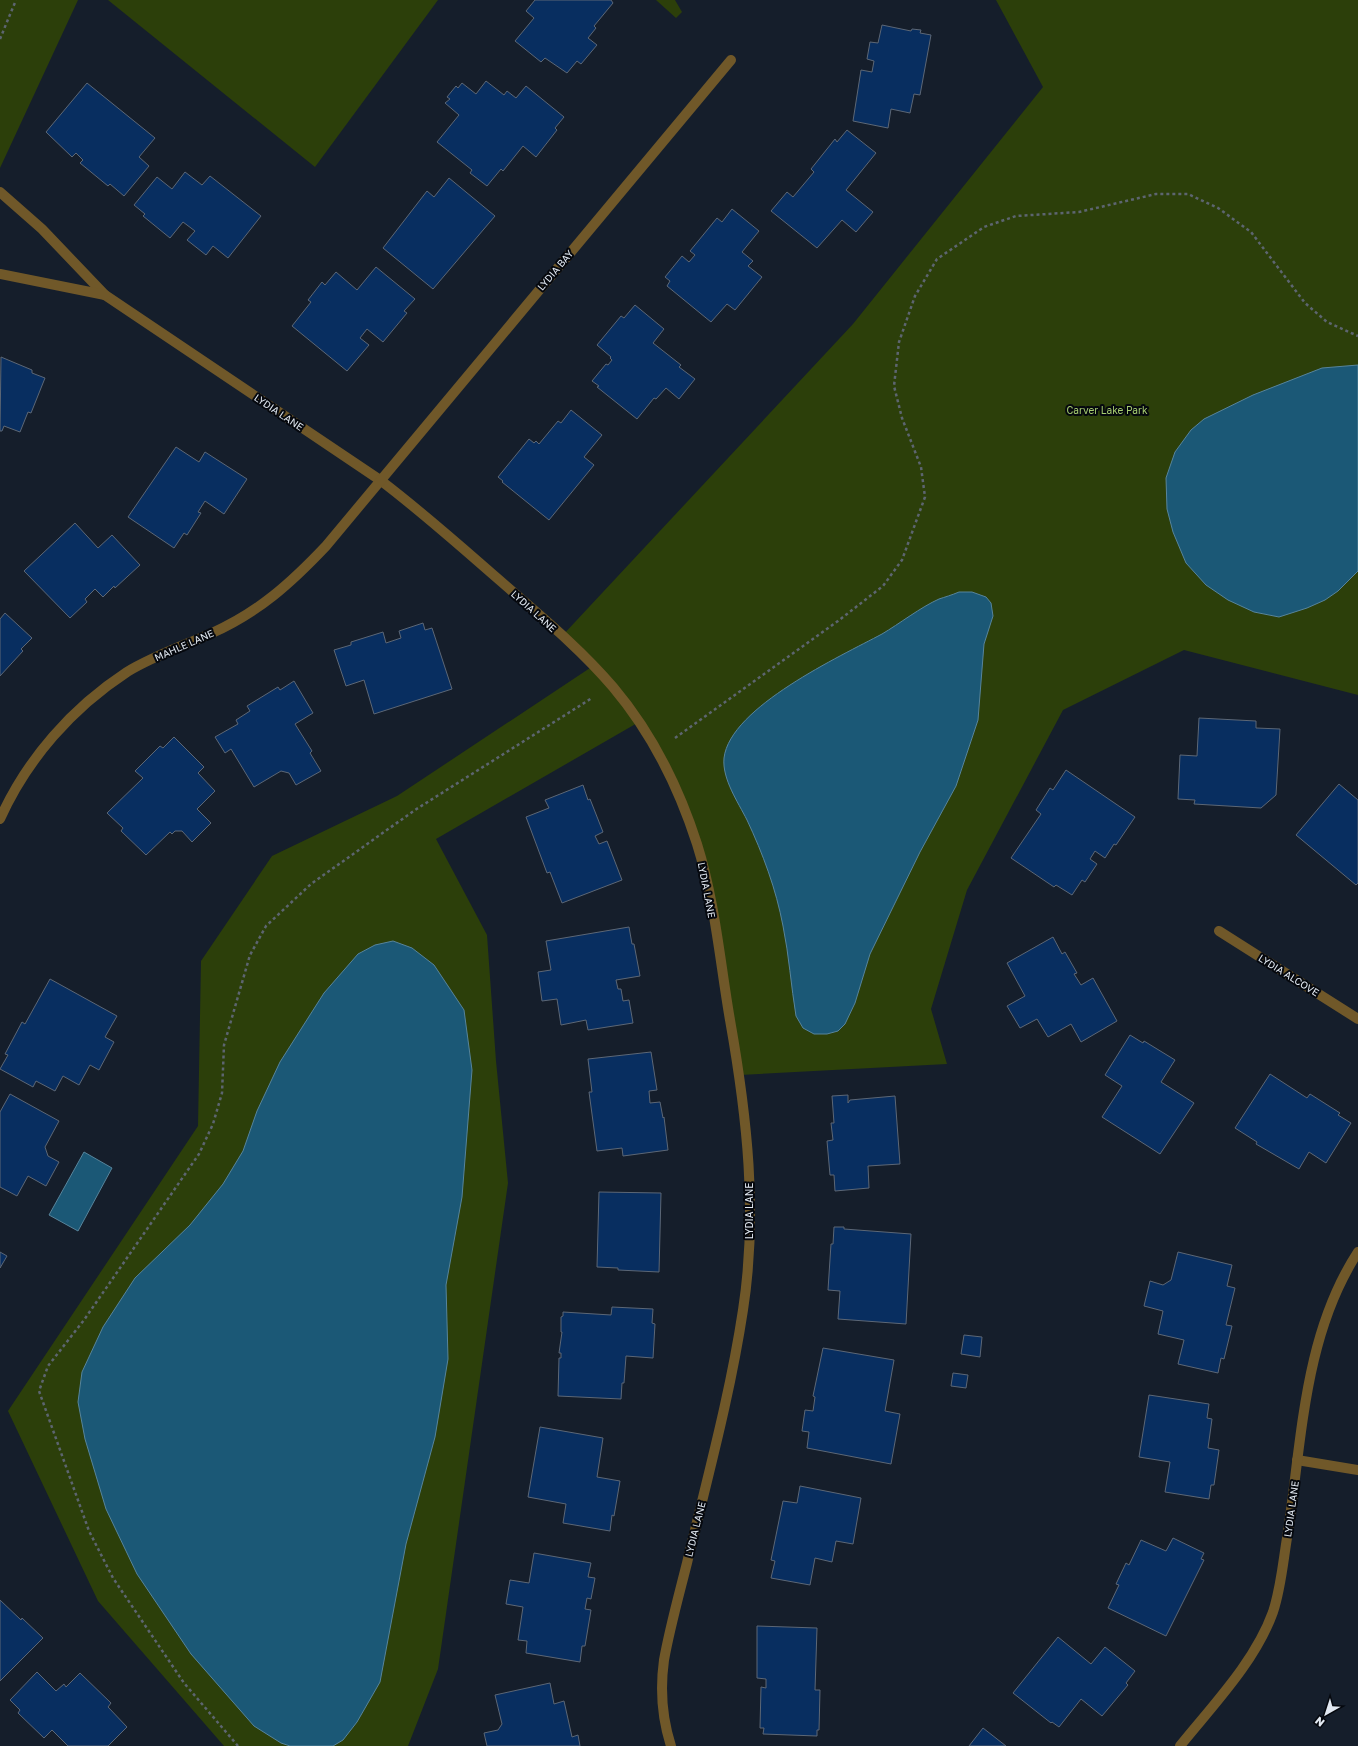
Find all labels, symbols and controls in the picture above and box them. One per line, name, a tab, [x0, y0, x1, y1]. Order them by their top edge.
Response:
street label: LYDIA BAY	[535, 247, 576, 293]
street label: LYDIA LANE	[252, 391, 306, 433]
park label: Carver Lake Park	[1066, 404, 1148, 416]
street label: LYDIA LANE	[509, 588, 559, 634]
street label: MAHLE LANE	[153, 627, 215, 663]
street label: LYDIA LANE	[696, 861, 718, 919]
street label: LYDIA ALCOVE	[1257, 952, 1321, 998]
street label: LYDIA LANE	[743, 1183, 755, 1239]
street label: LYDIA LANE	[1281, 1480, 1301, 1538]
street label: LYDIA LANE	[682, 1500, 708, 1558]
north arrow	[1306, 1694, 1346, 1734]
text: N	[1312, 1714, 1327, 1730]

